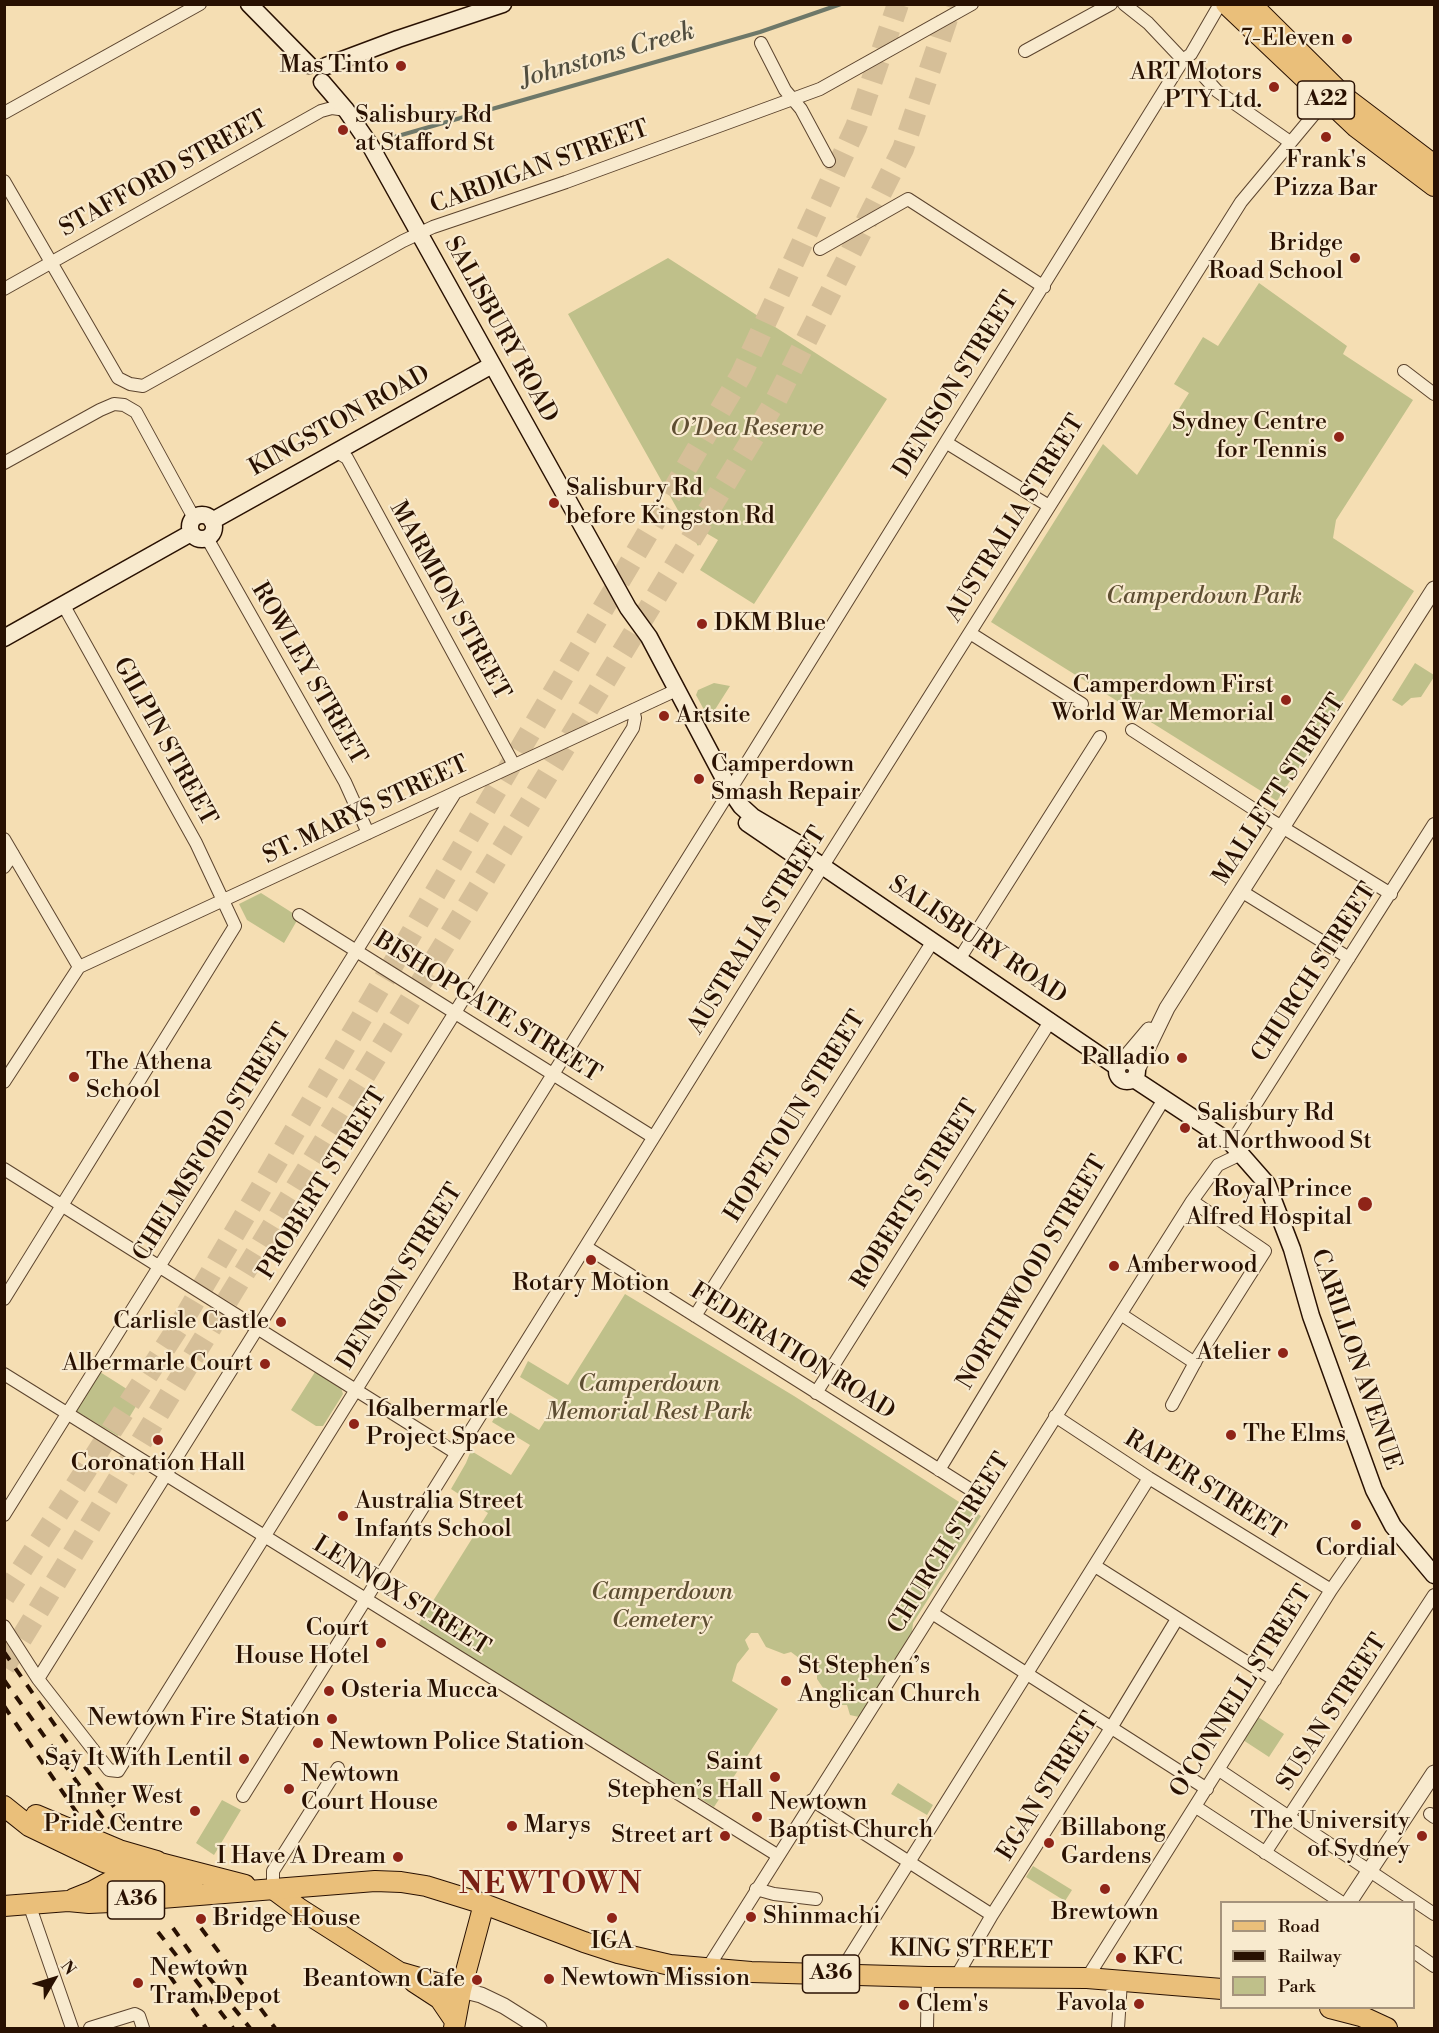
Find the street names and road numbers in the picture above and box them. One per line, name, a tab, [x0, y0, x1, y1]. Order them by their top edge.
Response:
road number: A22	[1298, 81, 1354, 119]
street label: STAFFORD STREET	[55, 106, 273, 244]
street label: CARDIGAN STREET	[427, 115, 653, 221]
street label: SALISBURY ROAD	[437, 232, 563, 428]
street label: DENISON STREET	[888, 287, 1026, 483]
street label: KINGSTON ROAD	[245, 360, 435, 484]
street label: AUSTRALIA STREET	[940, 410, 1092, 628]
street label: MARMION STREET	[382, 497, 516, 705]
street label: ROWLEY STREET	[244, 578, 372, 770]
street label: GILPIN STREET	[106, 653, 222, 831]
street label: MALLETT STREET	[1208, 689, 1352, 891]
street label: ST. MARYS STREET	[259, 751, 473, 871]
street label: AUSTRALIA STREET	[682, 822, 834, 1040]
street label: SALISBURY ROAD	[883, 871, 1071, 1011]
street label: CHURCH STREET	[1246, 878, 1384, 1068]
street label: BISHOPGATE STREET	[368, 926, 606, 1090]
street label: HOPETOUN STREET	[719, 1006, 873, 1228]
street label: CHELMSFORD STREET	[128, 1019, 298, 1267]
street label: PROBERT STREET	[252, 1083, 394, 1285]
street label: ROBERTS STREET	[846, 1095, 986, 1295]
street label: NORTHWOOD STREET	[952, 1151, 1114, 1395]
street label: DENISON STREET	[332, 1179, 470, 1375]
street label: CARILLON AVENUE	[1304, 1246, 1406, 1474]
street label: FEDERATION ROAD	[684, 1277, 900, 1427]
street label: RAPER STREET	[1118, 1425, 1290, 1547]
street label: CHURCH STREET	[883, 1448, 1017, 1640]
street label: LENNOX STREET	[307, 1531, 495, 1663]
street label: O'CONNELL STREET	[1165, 1581, 1319, 1803]
street label: SUSAN STREET	[1272, 1629, 1394, 1797]
street label: EGAN STREET	[992, 1708, 1106, 1866]
road number: A36	[108, 1881, 164, 1919]
street label: KING STREET	[889, 1935, 1053, 1967]
road number: A36	[802, 1955, 860, 1993]

